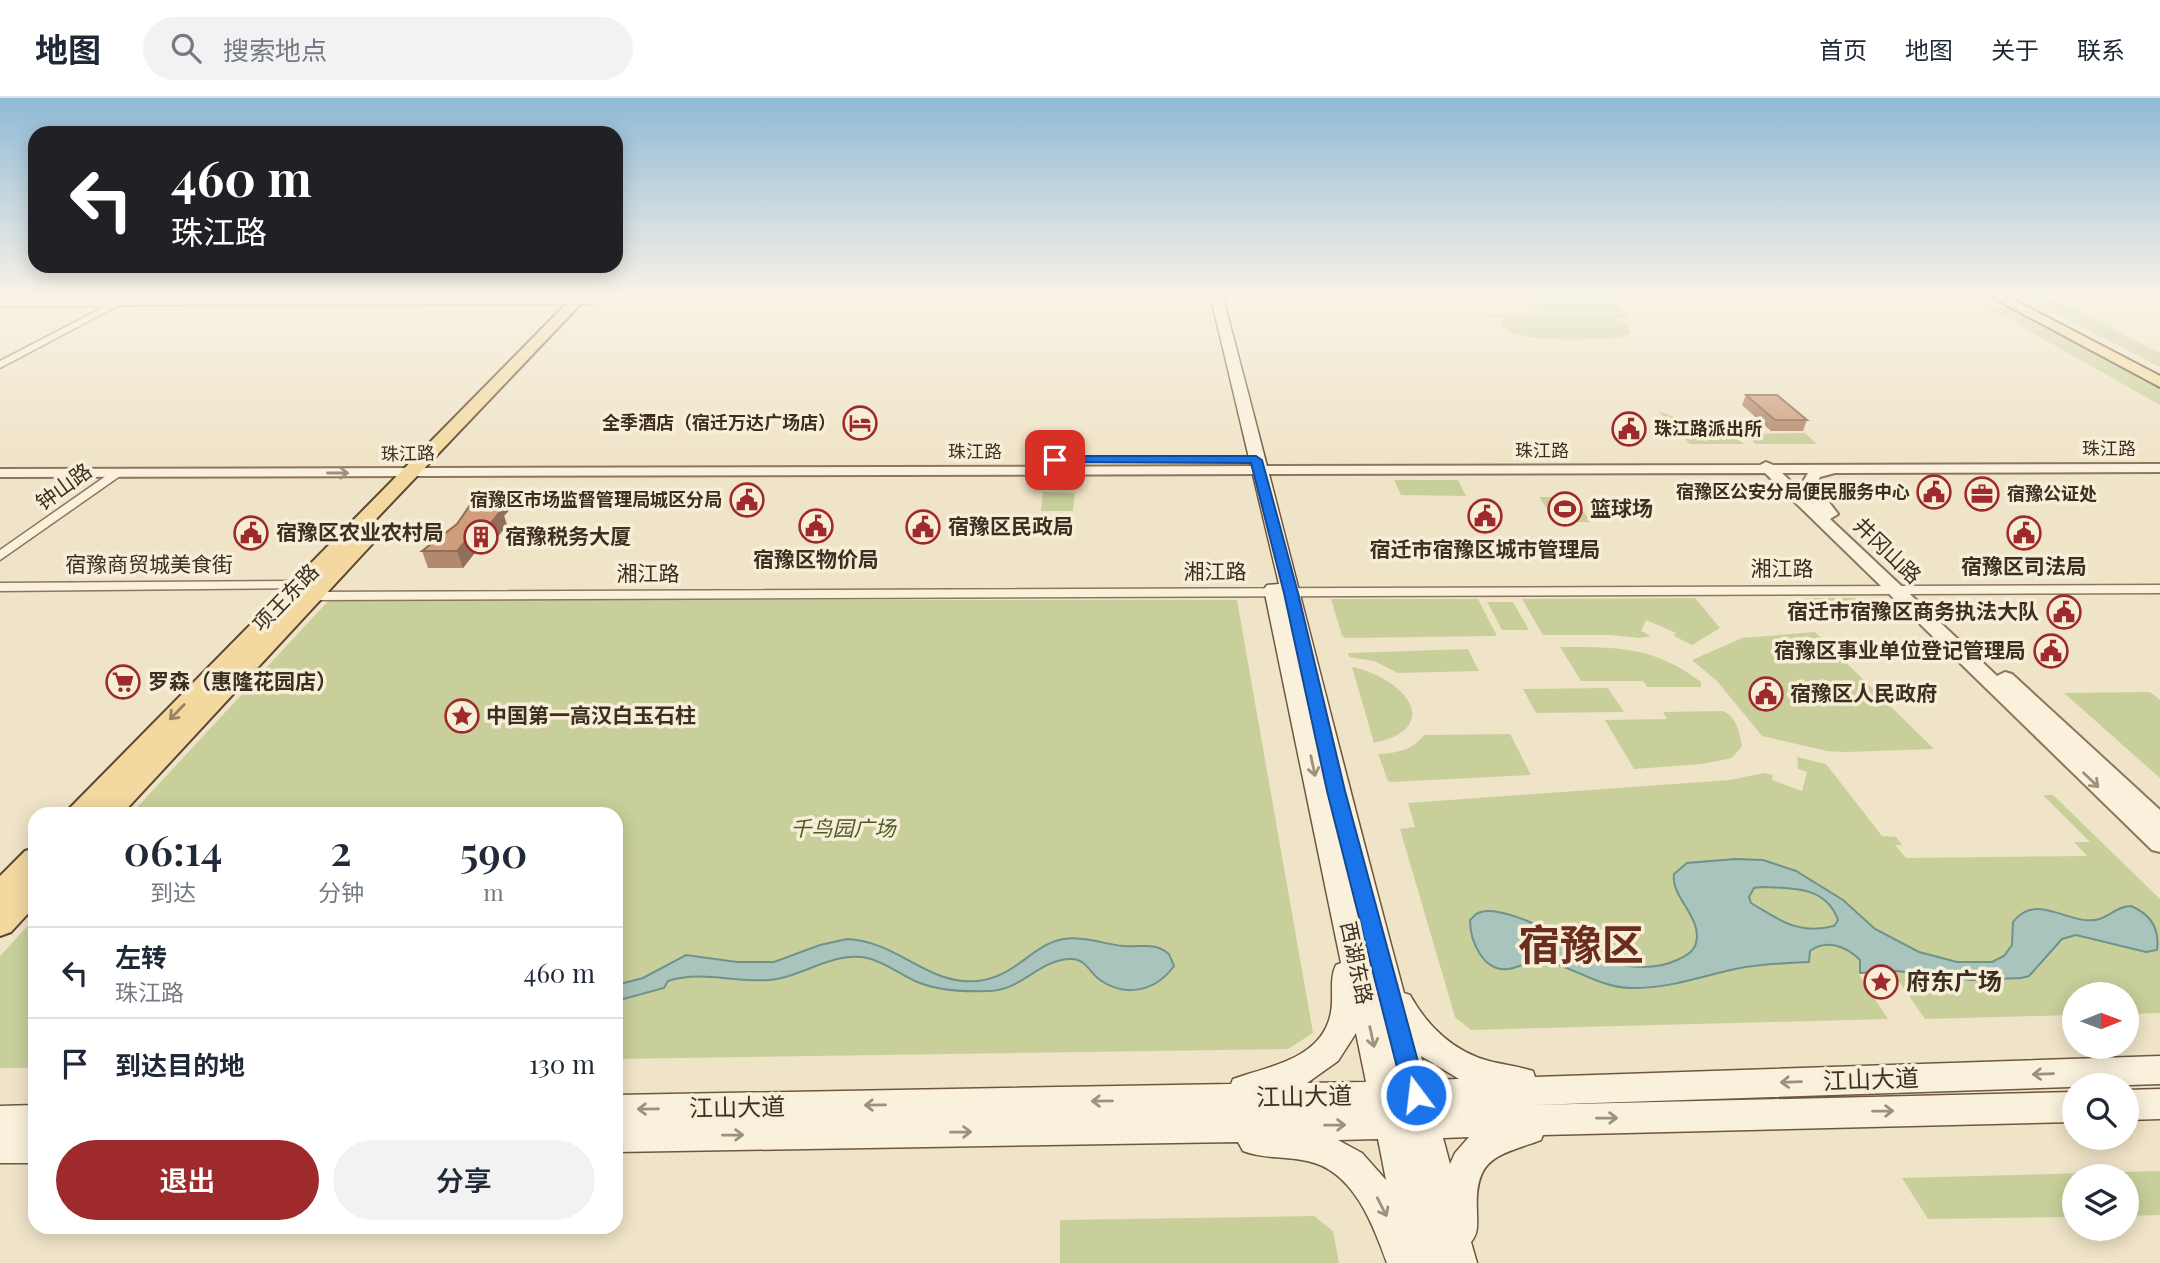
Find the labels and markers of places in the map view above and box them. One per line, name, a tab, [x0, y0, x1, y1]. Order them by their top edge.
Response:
hotel icon: 全季酒店（宿迁万达广场店）	[841, 404, 879, 442]
place label: 全季酒店（宿迁万达广场店）	[602, 410, 836, 434]
public building icon: 珠江路派出所	[1610, 410, 1648, 448]
place label: 珠江路派出所	[1654, 416, 1762, 440]
pin	[1025, 430, 1085, 490]
public building icon: 宿豫区公安分局便民服务中心	[1915, 473, 1953, 511]
office icon: 宿豫公证处	[1963, 475, 2001, 513]
place label: 宿豫区公安分局便民服务中心	[1676, 479, 1910, 503]
public building icon: 宿豫区市场监督管理局城区分局	[728, 481, 766, 519]
place label: 宿豫公证处	[2007, 481, 2097, 505]
place label: 宿豫区市场监督管理局城区分局	[470, 487, 722, 511]
sports icon: 篮球场	[1546, 490, 1584, 528]
place label: 篮球场	[1590, 493, 1653, 521]
public building icon: 宿迁市宿豫区城市管理局	[1466, 497, 1504, 535]
public building icon: 宿豫区物价局	[797, 507, 835, 545]
public building icon: 宿豫区民政局	[904, 508, 942, 546]
place label: 宿豫区民政局	[948, 511, 1074, 539]
public building icon: 宿豫区农业农村局	[232, 514, 270, 552]
public building icon: 宿豫区司法局	[2005, 514, 2043, 552]
place label: 宿豫区农业农村局	[276, 517, 444, 545]
building icon: 宿豫税务大厦	[462, 518, 500, 556]
place label: 宿豫税务大厦	[505, 521, 631, 549]
place label: 宿迁市宿豫区城市管理局	[1370, 534, 1601, 562]
place label: 宿豫区物价局	[753, 544, 879, 572]
place label: 宿豫区司法局	[1961, 551, 2087, 579]
public building icon: 宿迁市宿豫区商务执法大队	[2045, 593, 2083, 631]
place label: 宿迁市宿豫区商务执法大队	[1787, 596, 2039, 624]
public building icon: 宿豫区事业单位登记管理局	[2032, 632, 2070, 670]
place label: 宿豫区事业单位登记管理局	[1774, 635, 2026, 663]
supermarket icon: 罗森（惠隆花园店）	[104, 663, 142, 701]
place label: 罗森（惠隆花园店）	[148, 666, 337, 694]
public building icon: 宿豫区人民政府	[1747, 675, 1785, 713]
place label: 宿豫区人民政府	[1790, 678, 1937, 706]
place icon: 中国第一高汉白玉石柱	[443, 697, 481, 735]
place label: 中国第一高汉白玉石柱	[486, 700, 696, 728]
place icon: 府东广场	[1862, 963, 1900, 1001]
place label: 府东广场	[1906, 964, 2002, 996]

